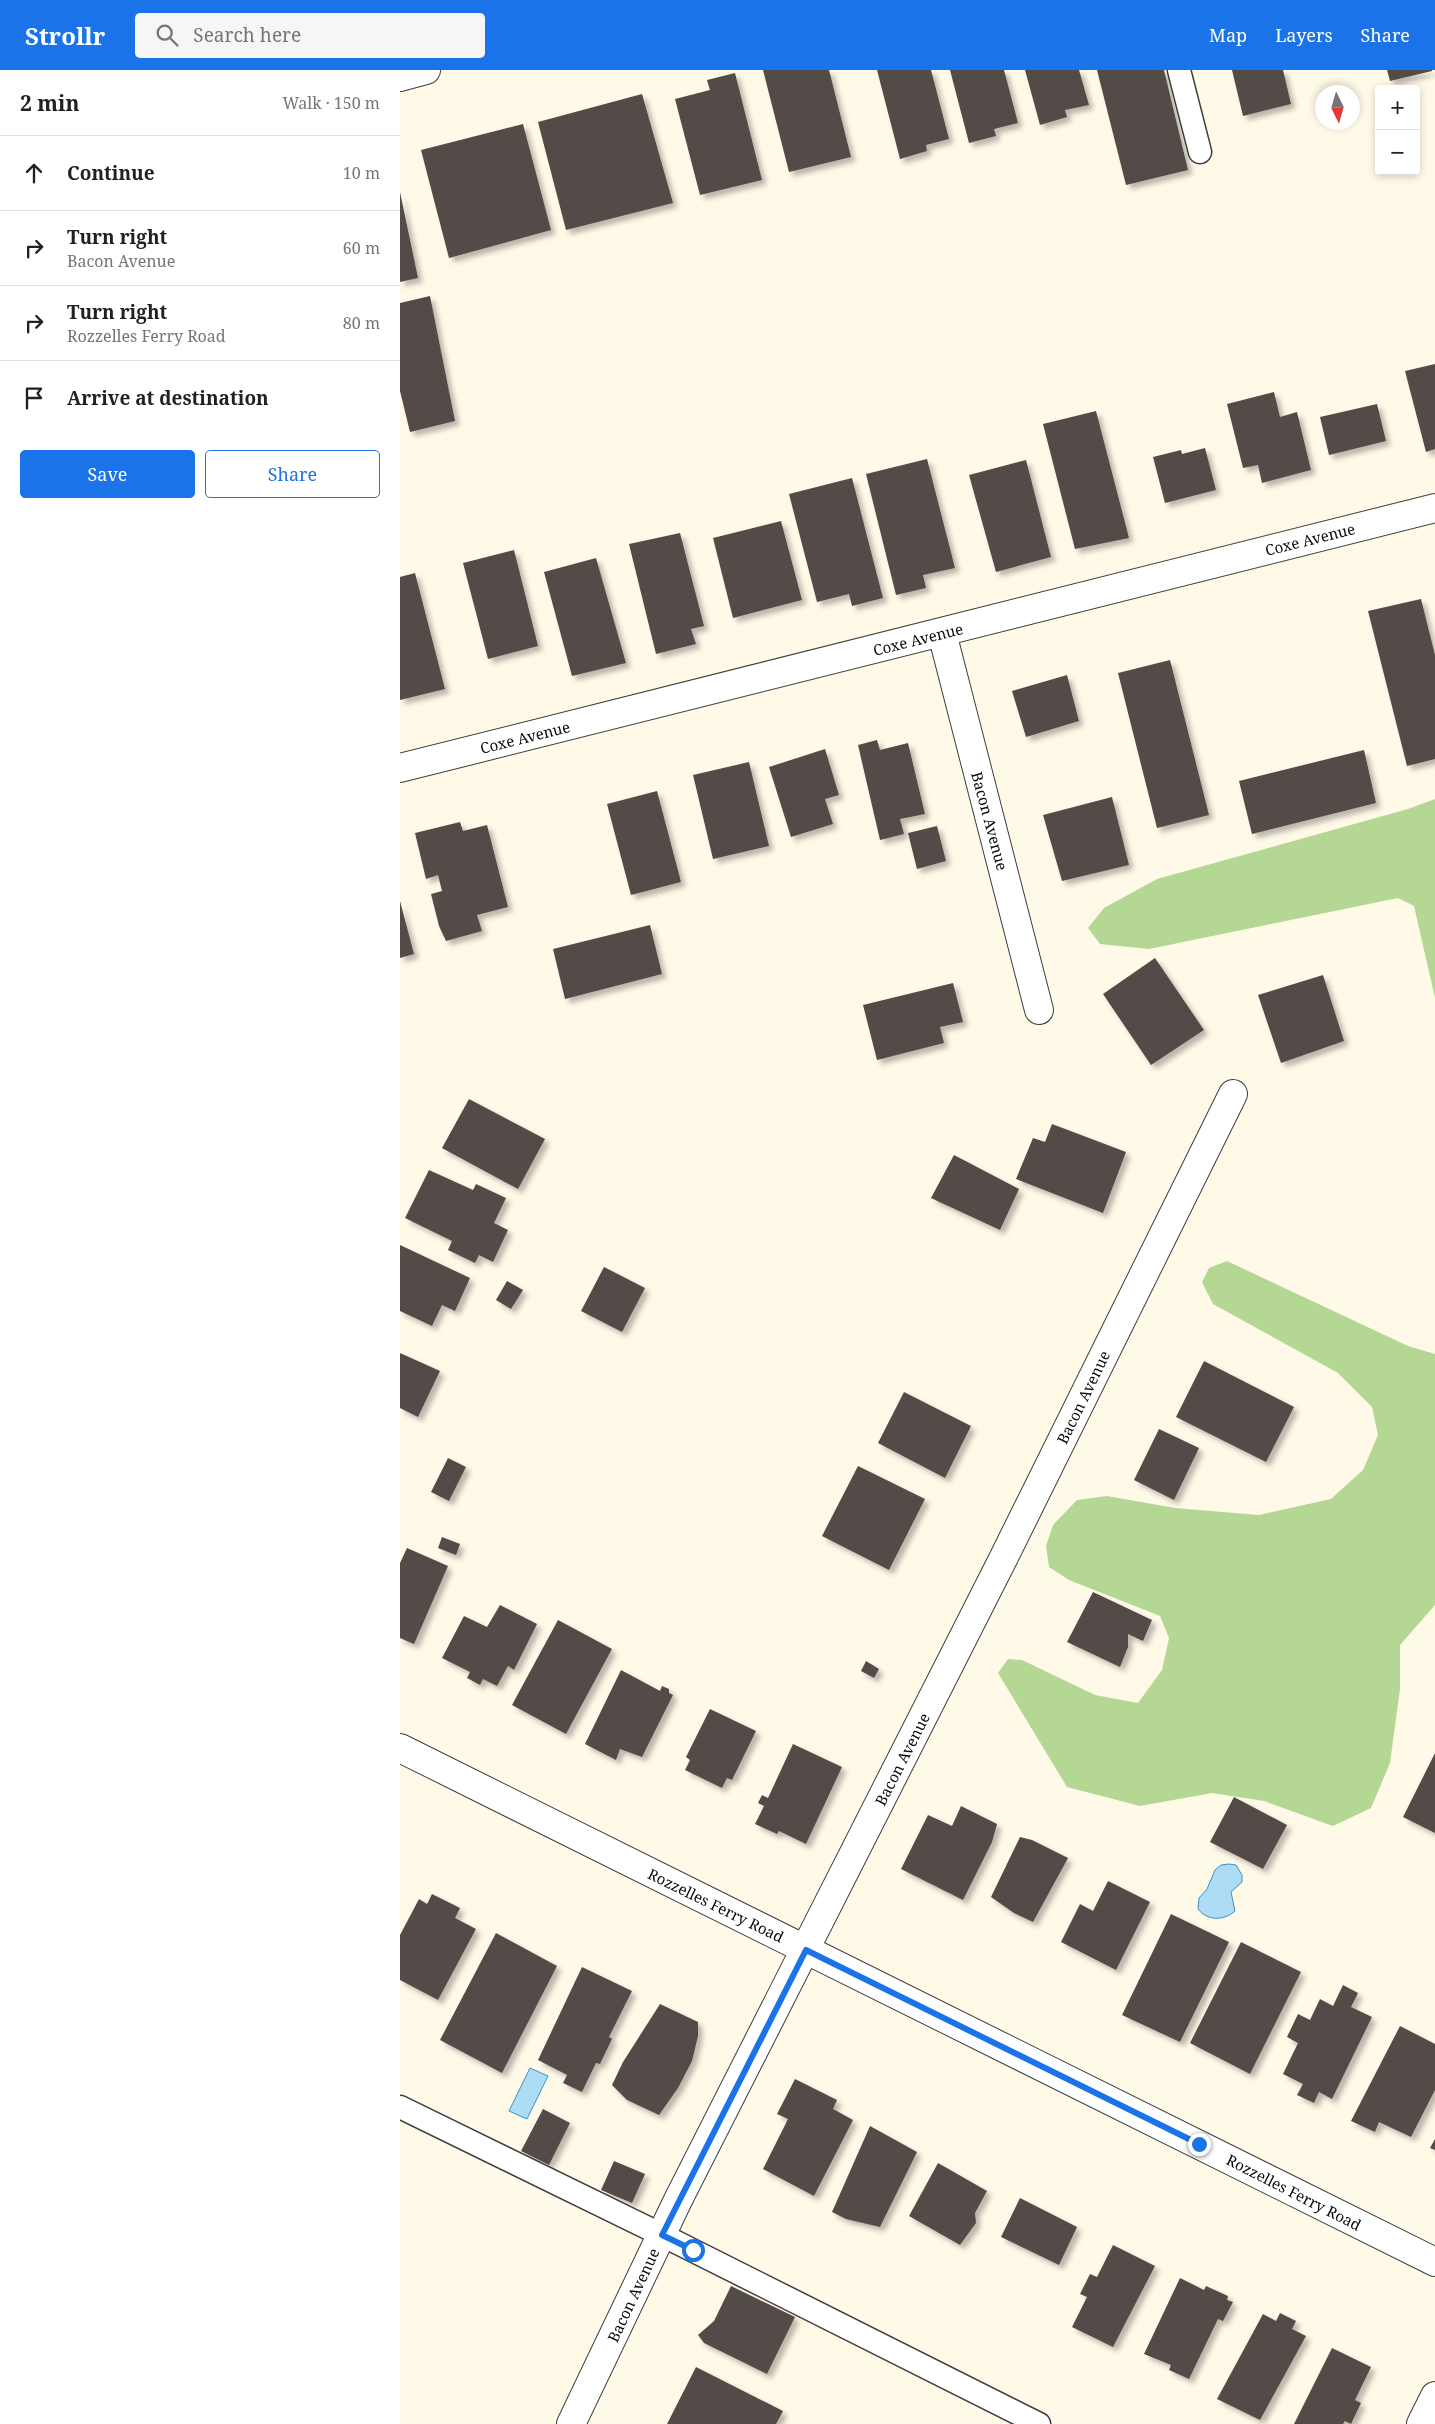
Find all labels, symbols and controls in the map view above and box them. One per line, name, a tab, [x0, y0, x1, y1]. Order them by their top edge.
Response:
search box	[135, 13, 485, 58]
text: Strollr	[25, 19, 105, 52]
icon: search	[153, 21, 181, 49]
text: Search here	[193, 22, 301, 48]
text: Map	[1209, 23, 1247, 47]
text: Layers	[1275, 23, 1333, 47]
text: Share	[1361, 23, 1410, 47]
north arrow	[1315, 85, 1360, 130]
map controls	[1375, 85, 1420, 175]
button: +	[1375, 85, 1420, 130]
text: 2 min	[20, 89, 79, 117]
text: Walk · 150 m	[283, 92, 380, 114]
button: −	[1375, 130, 1420, 175]
icon: ahead	[20, 159, 48, 187]
text: Continue	[67, 160, 155, 186]
text: 10 m	[343, 162, 380, 184]
text: Turn right	[67, 224, 167, 250]
icon: right	[20, 234, 48, 262]
text: 60 m	[343, 237, 380, 259]
text: Bacon Avenue	[67, 250, 175, 272]
text: Turn right	[67, 299, 167, 325]
icon: right	[20, 309, 48, 337]
text: 80 m	[343, 312, 380, 334]
text: Rozzelles Ferry Road	[67, 325, 226, 347]
icon: arrive	[20, 384, 48, 412]
text: Arrive at destination	[67, 385, 269, 411]
button: Save	[20, 450, 195, 498]
button: Share	[205, 450, 380, 498]
street label: Coxe Avenue	[1263, 518, 1357, 560]
street label: Coxe Avenue	[871, 618, 965, 660]
street label: Coxe Avenue	[478, 716, 572, 758]
street label: Bacon Avenue	[967, 769, 1013, 873]
street label: Bacon Avenue	[1052, 1347, 1114, 1447]
street label: Bacon Avenue	[870, 1709, 934, 1809]
street label: Rozzelles Ferry Road	[645, 1863, 787, 1947]
route end	[1188, 2133, 1211, 2156]
street label: Rozzelles Ferry Road	[1223, 2149, 1365, 2235]
route start	[682, 2239, 705, 2262]
street label: Bacon Avenue	[602, 2245, 664, 2345]

